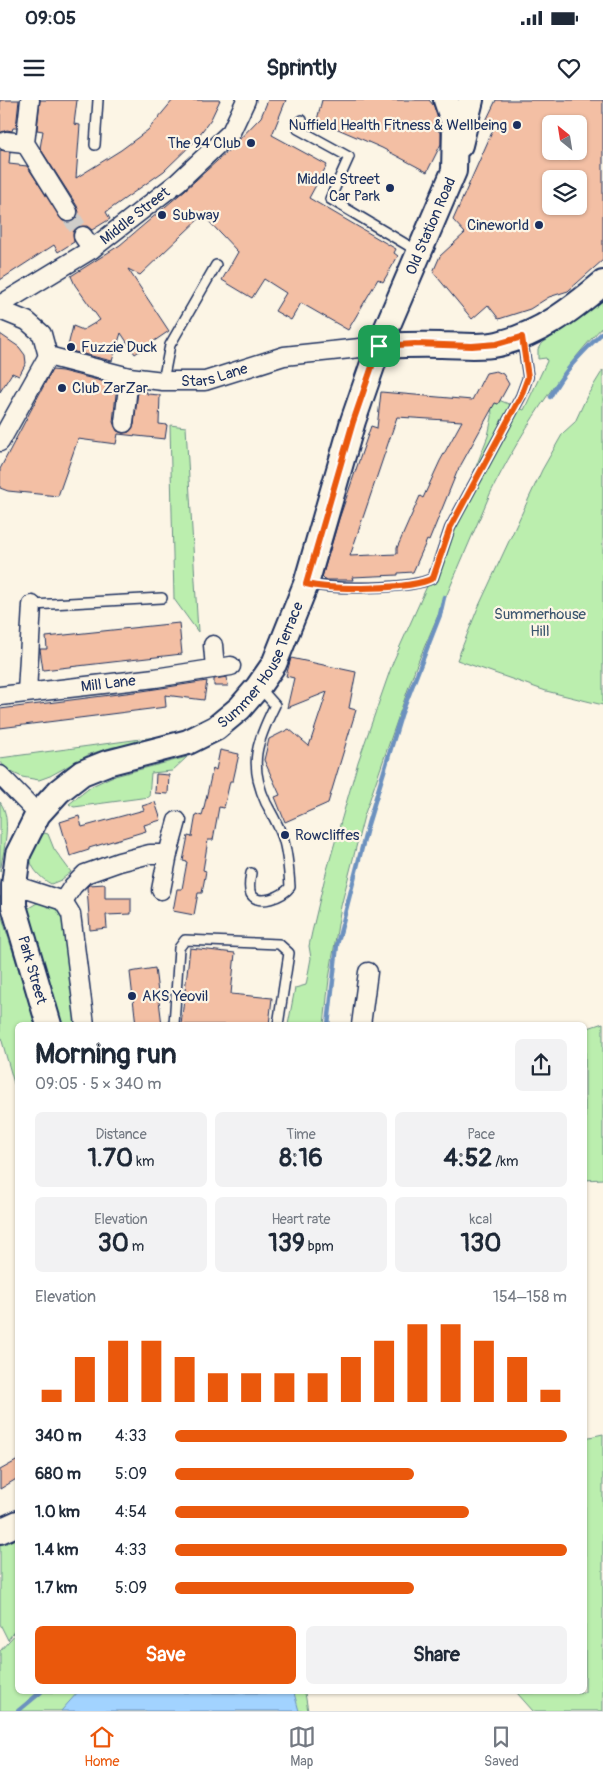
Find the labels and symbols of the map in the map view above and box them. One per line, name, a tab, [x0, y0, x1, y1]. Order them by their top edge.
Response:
north arrow	[542, 115, 588, 160]
place label: Nuffield Health Fitness & Wellbeing	[288, 116, 507, 135]
marker: Nuffield Health Fitness & Wellbeing	[511, 119, 523, 131]
place label: The 94 Club	[168, 134, 241, 153]
marker: The 94 Club	[245, 137, 257, 149]
place label: Middle Street Car Park	[297, 170, 381, 206]
street label: Old Station Road	[401, 174, 460, 278]
street label: Middle Street	[96, 182, 174, 249]
marker: Middle Street Car Park	[384, 182, 396, 194]
place label: Subway	[172, 206, 220, 225]
marker: Subway	[156, 209, 168, 221]
place label: Cineworld	[467, 216, 529, 235]
marker: Cineworld	[533, 219, 545, 231]
pin	[358, 325, 400, 367]
place label: Fuzzie Duck	[81, 338, 158, 357]
marker: Fuzzie Duck	[65, 341, 77, 353]
street label: Stars Lane	[181, 358, 250, 391]
place label: Club ZarZar	[72, 379, 149, 398]
marker: Club ZarZar	[56, 382, 68, 394]
street label: Summer House Terrace	[213, 599, 308, 732]
park label: Summerhouse Hill	[494, 605, 587, 641]
street label: Mill Lane	[80, 671, 137, 696]
place label: Rowcliffes	[295, 826, 360, 845]
marker: Rowcliffes	[279, 829, 291, 841]
street label: Park Street	[13, 934, 51, 1007]
place label: AKS Yeovil	[142, 987, 208, 1006]
marker: AKS Yeovil	[126, 990, 138, 1002]

